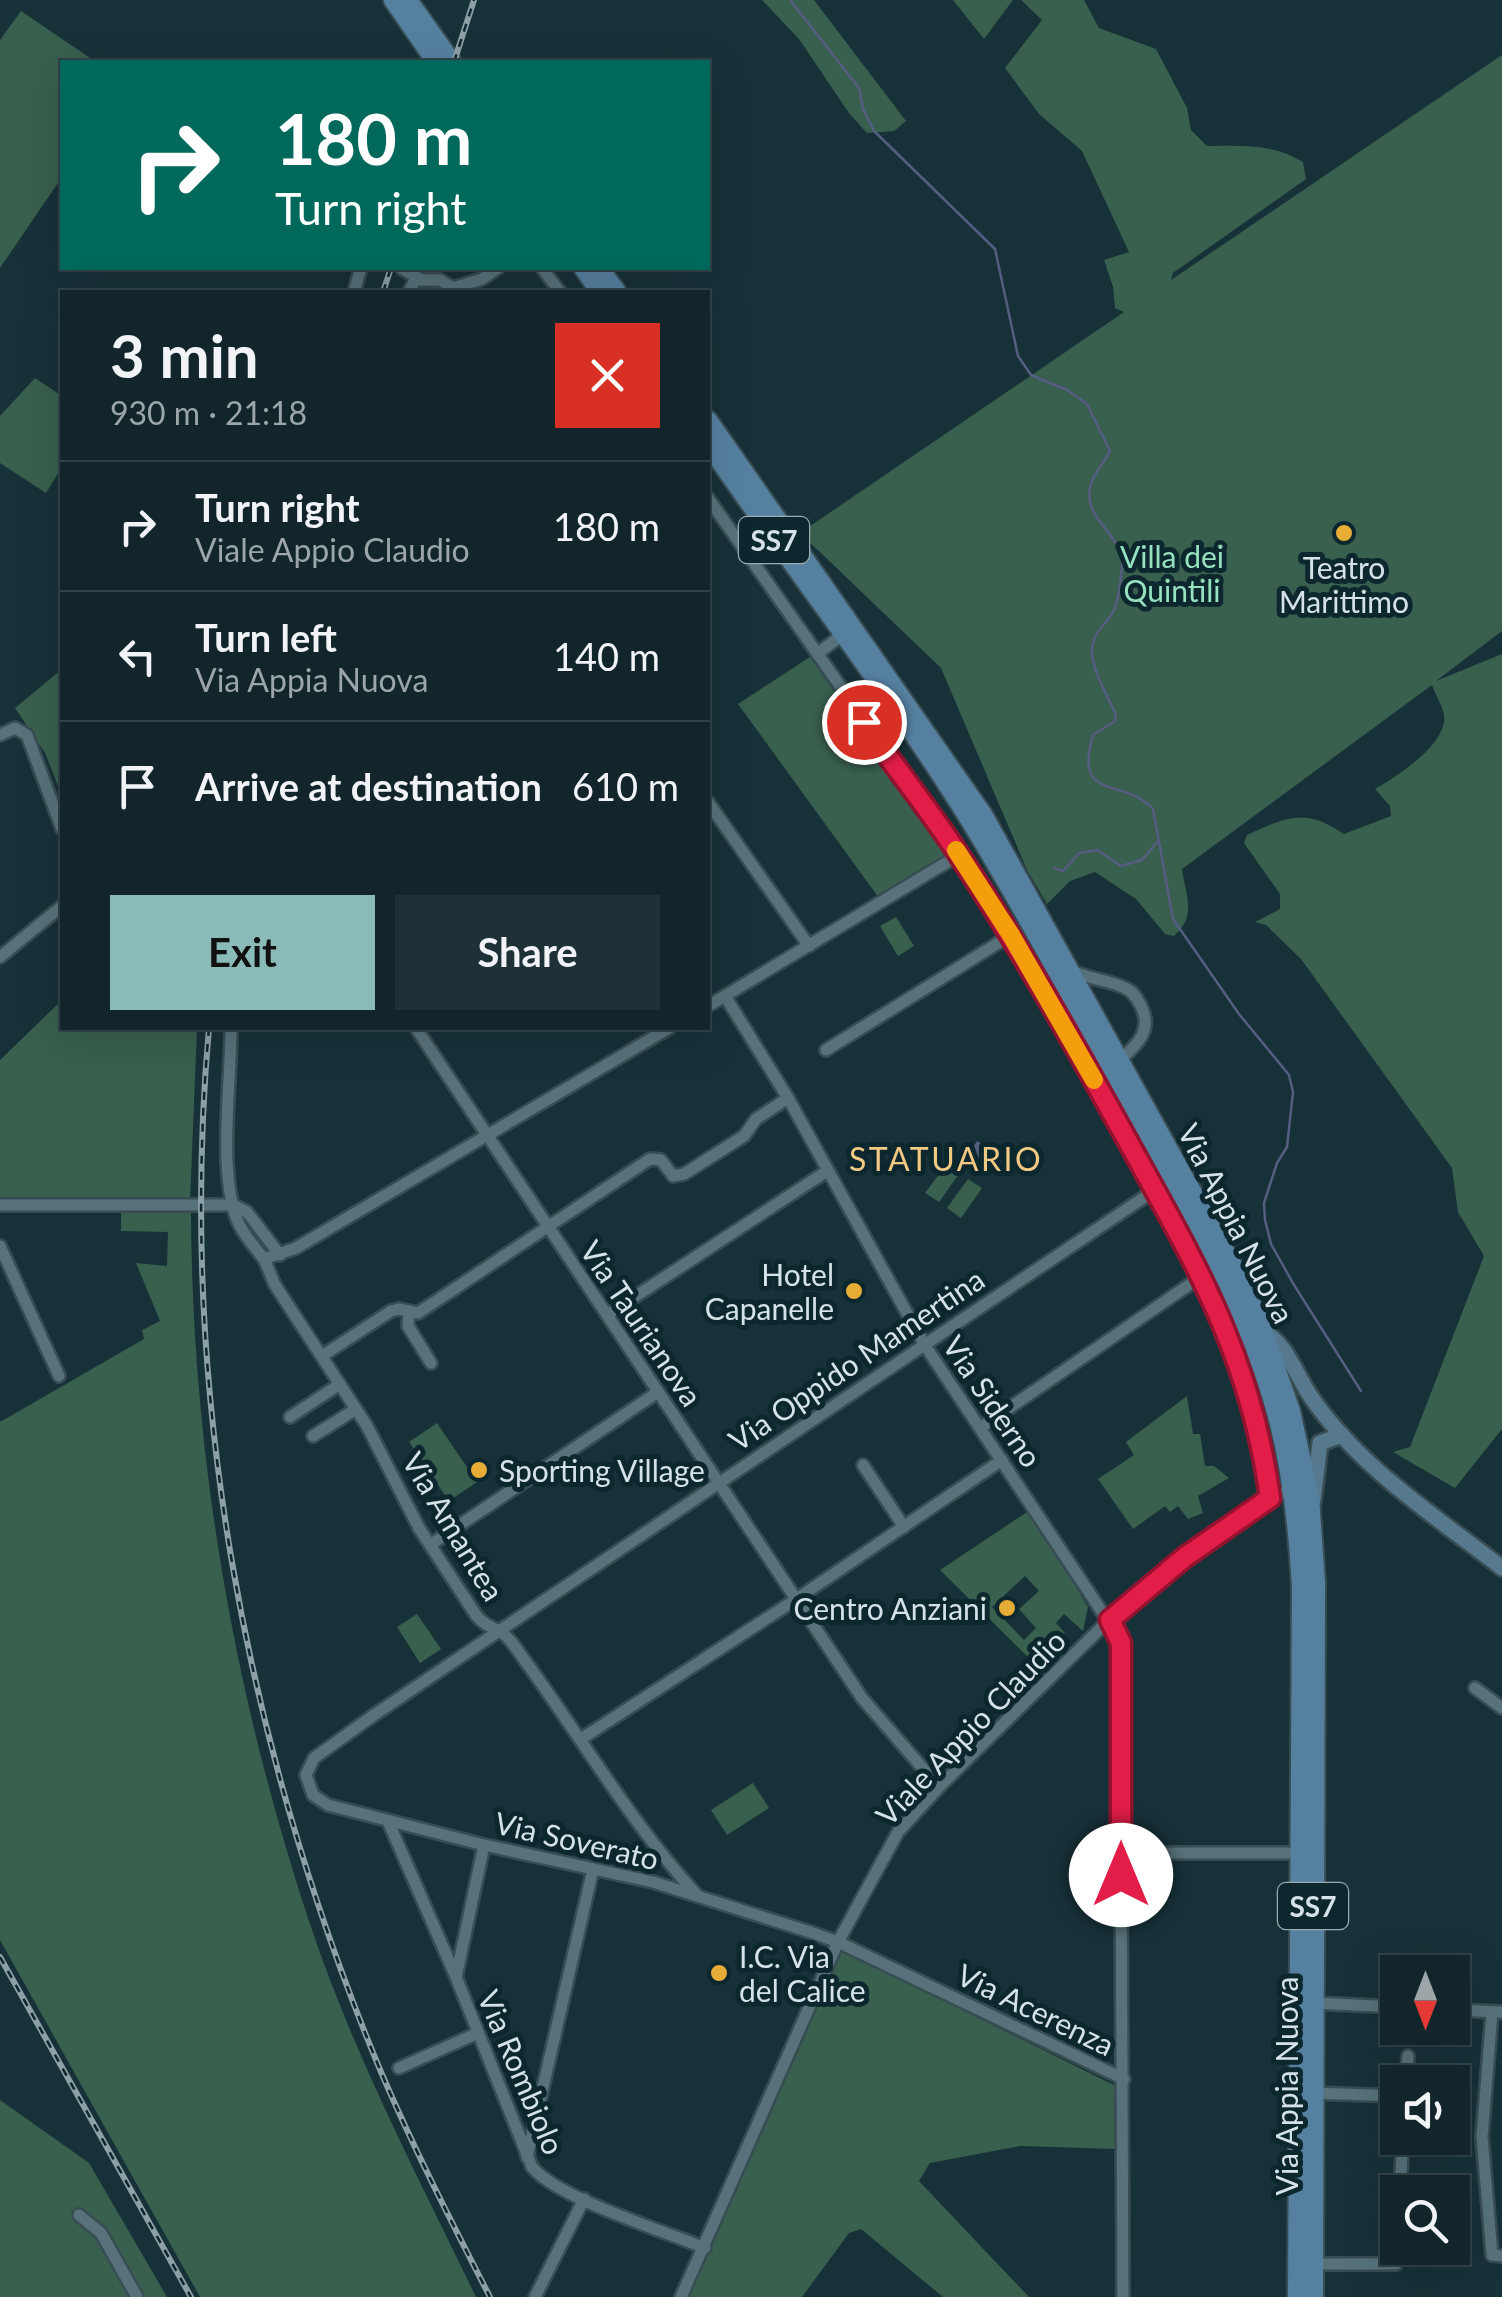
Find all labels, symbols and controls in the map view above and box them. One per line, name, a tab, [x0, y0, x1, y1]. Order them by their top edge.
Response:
text: 180 m	[275, 96, 472, 180]
icon: right	[110, 100, 240, 230]
text: Turn right	[275, 181, 466, 235]
text: 3 min	[110, 319, 259, 391]
button: close	[555, 323, 660, 428]
text: 930 m · 21:18	[110, 393, 307, 432]
text: Turn right	[195, 484, 360, 530]
icon: right	[110, 499, 165, 554]
text: 180 m	[553, 503, 660, 549]
road number: SS7	[739, 517, 809, 563]
marker: Teatro Marittimo	[1333, 522, 1355, 544]
text: Viale Appio Claudio	[195, 530, 470, 569]
park label: Villa dei Quintili	[1120, 538, 1224, 608]
place label: Teatro Marittimo	[1279, 549, 1409, 619]
text: Turn left	[195, 614, 337, 660]
icon: left	[110, 629, 165, 684]
text: 140 m	[553, 633, 660, 679]
text: Via Appia Nuova	[195, 660, 428, 699]
pin	[822, 680, 907, 765]
icon: arrive	[837, 695, 892, 750]
icon: arrive	[110, 759, 165, 814]
text: Arrive at destination	[195, 763, 542, 809]
text: 610 m	[572, 763, 679, 809]
button: Exit	[110, 895, 375, 1010]
button: Share	[395, 895, 660, 1010]
street label: Via Appia Nuova	[1171, 1117, 1303, 1329]
district label: STATUARIO	[849, 1139, 1043, 1178]
street label: Via Taurianova	[574, 1234, 710, 1412]
place label: Hotel Capanelle	[705, 1256, 834, 1326]
street label: Via Oppido Mamertina	[722, 1260, 990, 1458]
marker: Hotel Capanelle	[843, 1280, 865, 1302]
street label: Via Siderno	[936, 1328, 1050, 1474]
street label: Via Amantea	[396, 1445, 512, 1607]
place label: Sporting Village	[499, 1452, 705, 1488]
marker: Sporting Village	[468, 1459, 490, 1481]
place label: Centro Anziani	[794, 1590, 987, 1626]
marker: Centro Anziani	[996, 1597, 1018, 1619]
street label: Viale Appio Claudio	[868, 1622, 1072, 1832]
street label: Via Soverato	[492, 1804, 662, 1876]
position arrow	[1069, 1823, 1173, 1927]
road number: SS7	[1278, 1883, 1348, 1929]
place label: I.C. Via del Calice	[739, 1938, 866, 2008]
north arrow	[1380, 1955, 1470, 2045]
map controls	[1380, 1955, 1470, 2265]
street label: Via Acerenza	[952, 1956, 1120, 2062]
marker: I.C. Via del Calice	[708, 1962, 730, 1984]
street label: Via Appia Nuova	[1268, 1977, 1304, 2195]
street label: Via Rombiolo	[471, 1985, 573, 2159]
button: sound	[1380, 2065, 1470, 2155]
button: search	[1380, 2175, 1470, 2265]

